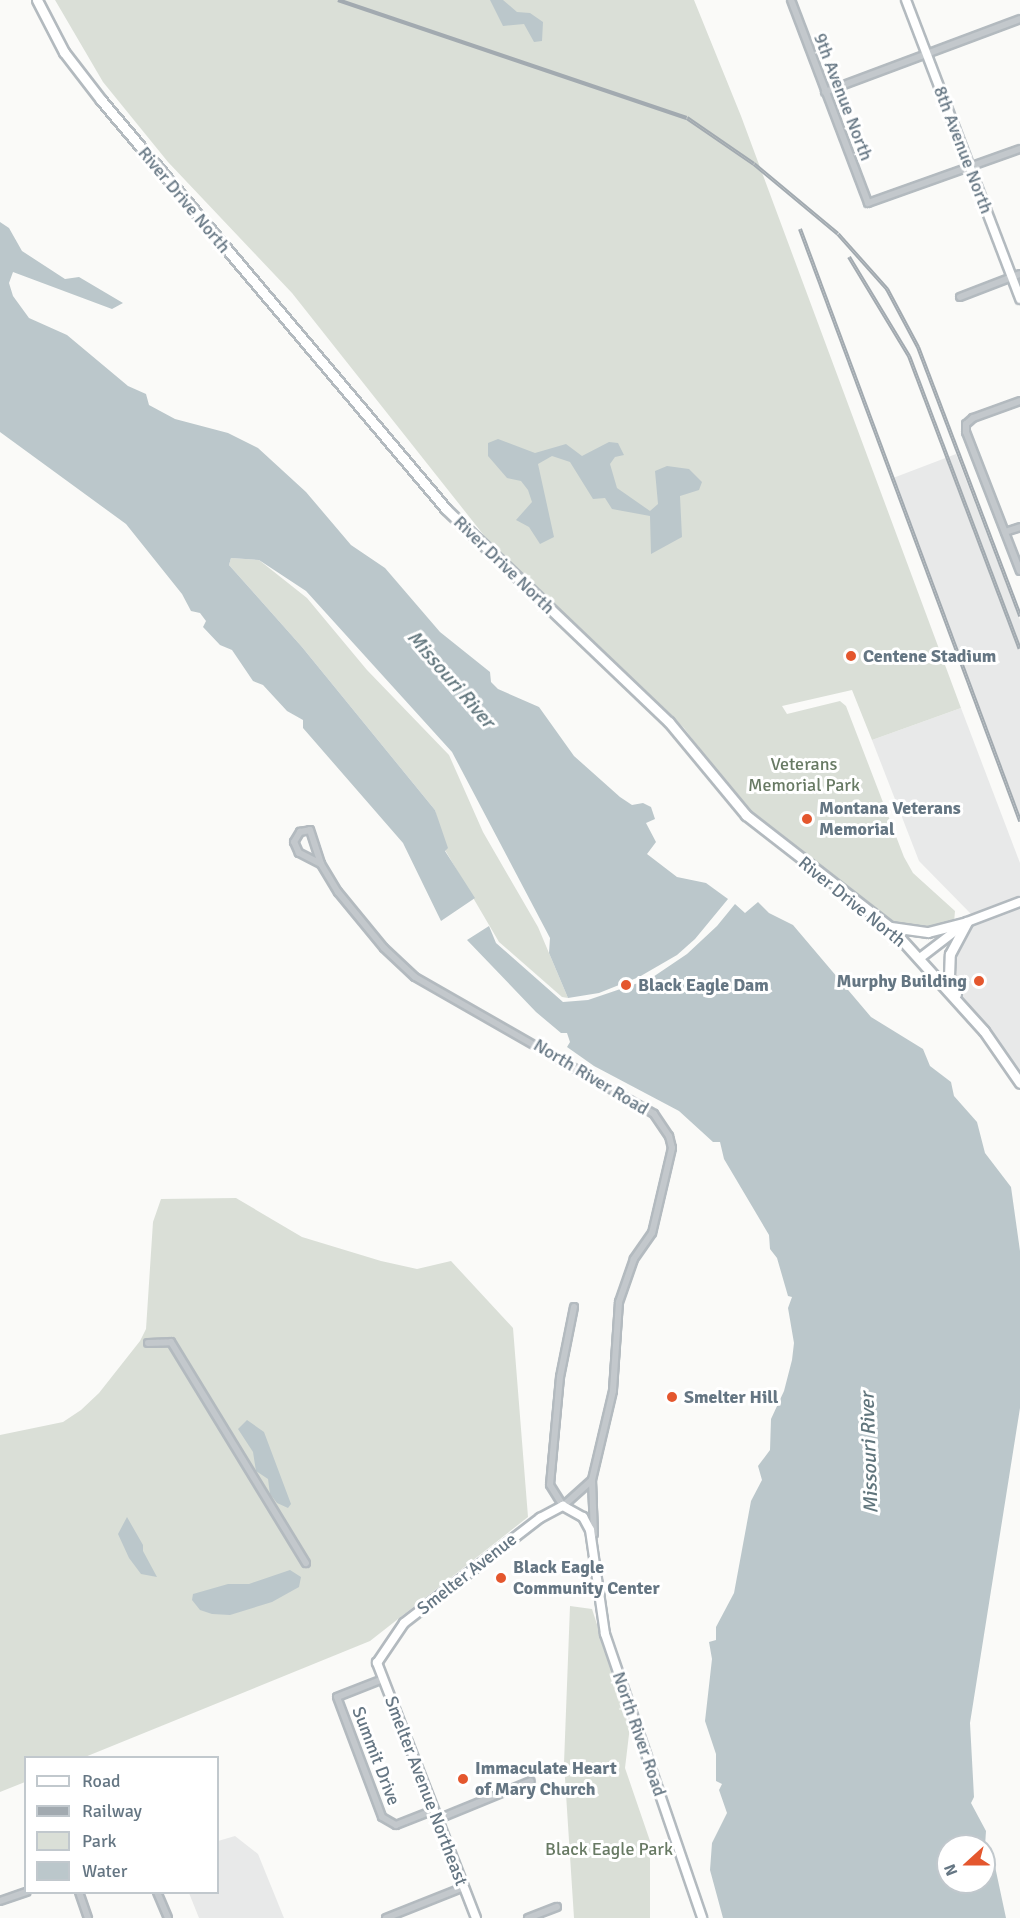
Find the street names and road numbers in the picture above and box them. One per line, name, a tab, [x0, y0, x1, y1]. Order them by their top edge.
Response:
street label: 9th Avenue North	[809, 30, 877, 164]
street label: 8th Avenue North	[929, 83, 997, 217]
street label: River Drive North	[133, 143, 235, 257]
street label: River Drive North	[449, 511, 559, 619]
street label: River Drive North	[794, 852, 910, 952]
street label: North River Road	[530, 1034, 652, 1120]
street label: Smelter Avenue	[413, 1528, 521, 1620]
street label: North River Road	[608, 1669, 670, 1799]
street label: Smelter Avenue Northeast	[380, 1693, 472, 1889]
street label: Summit Drive	[347, 1704, 405, 1808]

